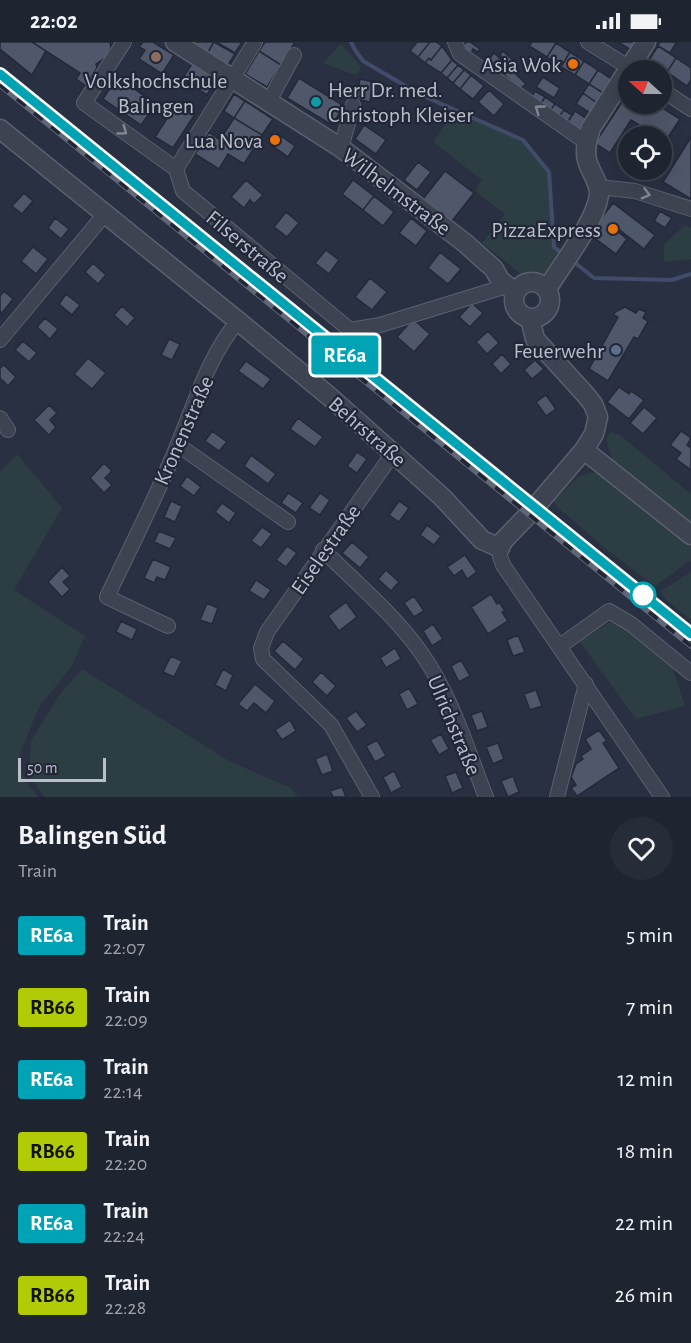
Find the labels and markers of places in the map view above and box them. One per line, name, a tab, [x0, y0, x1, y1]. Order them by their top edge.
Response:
marker: Volkshochschule Balingen	[149, 50, 163, 64]
place label: Asia Wok	[482, 54, 561, 76]
marker: Asia Wok	[566, 57, 580, 71]
place label: Volkshochschule Balingen	[85, 70, 227, 117]
place label: Herr Dr. med. Christoph Kleiser	[328, 79, 473, 126]
marker: Herr Dr. med. Christoph Kleiser	[309, 95, 323, 109]
place label: Lua Nova	[185, 130, 263, 152]
marker: Lua Nova	[268, 133, 282, 147]
place label: PizzaExpress	[491, 219, 601, 241]
marker: PizzaExpress	[606, 222, 620, 236]
place label: Feuerwehr	[513, 340, 604, 362]
marker: Feuerwehr	[609, 343, 623, 357]
unlabelled marker	[630, 582, 656, 608]

